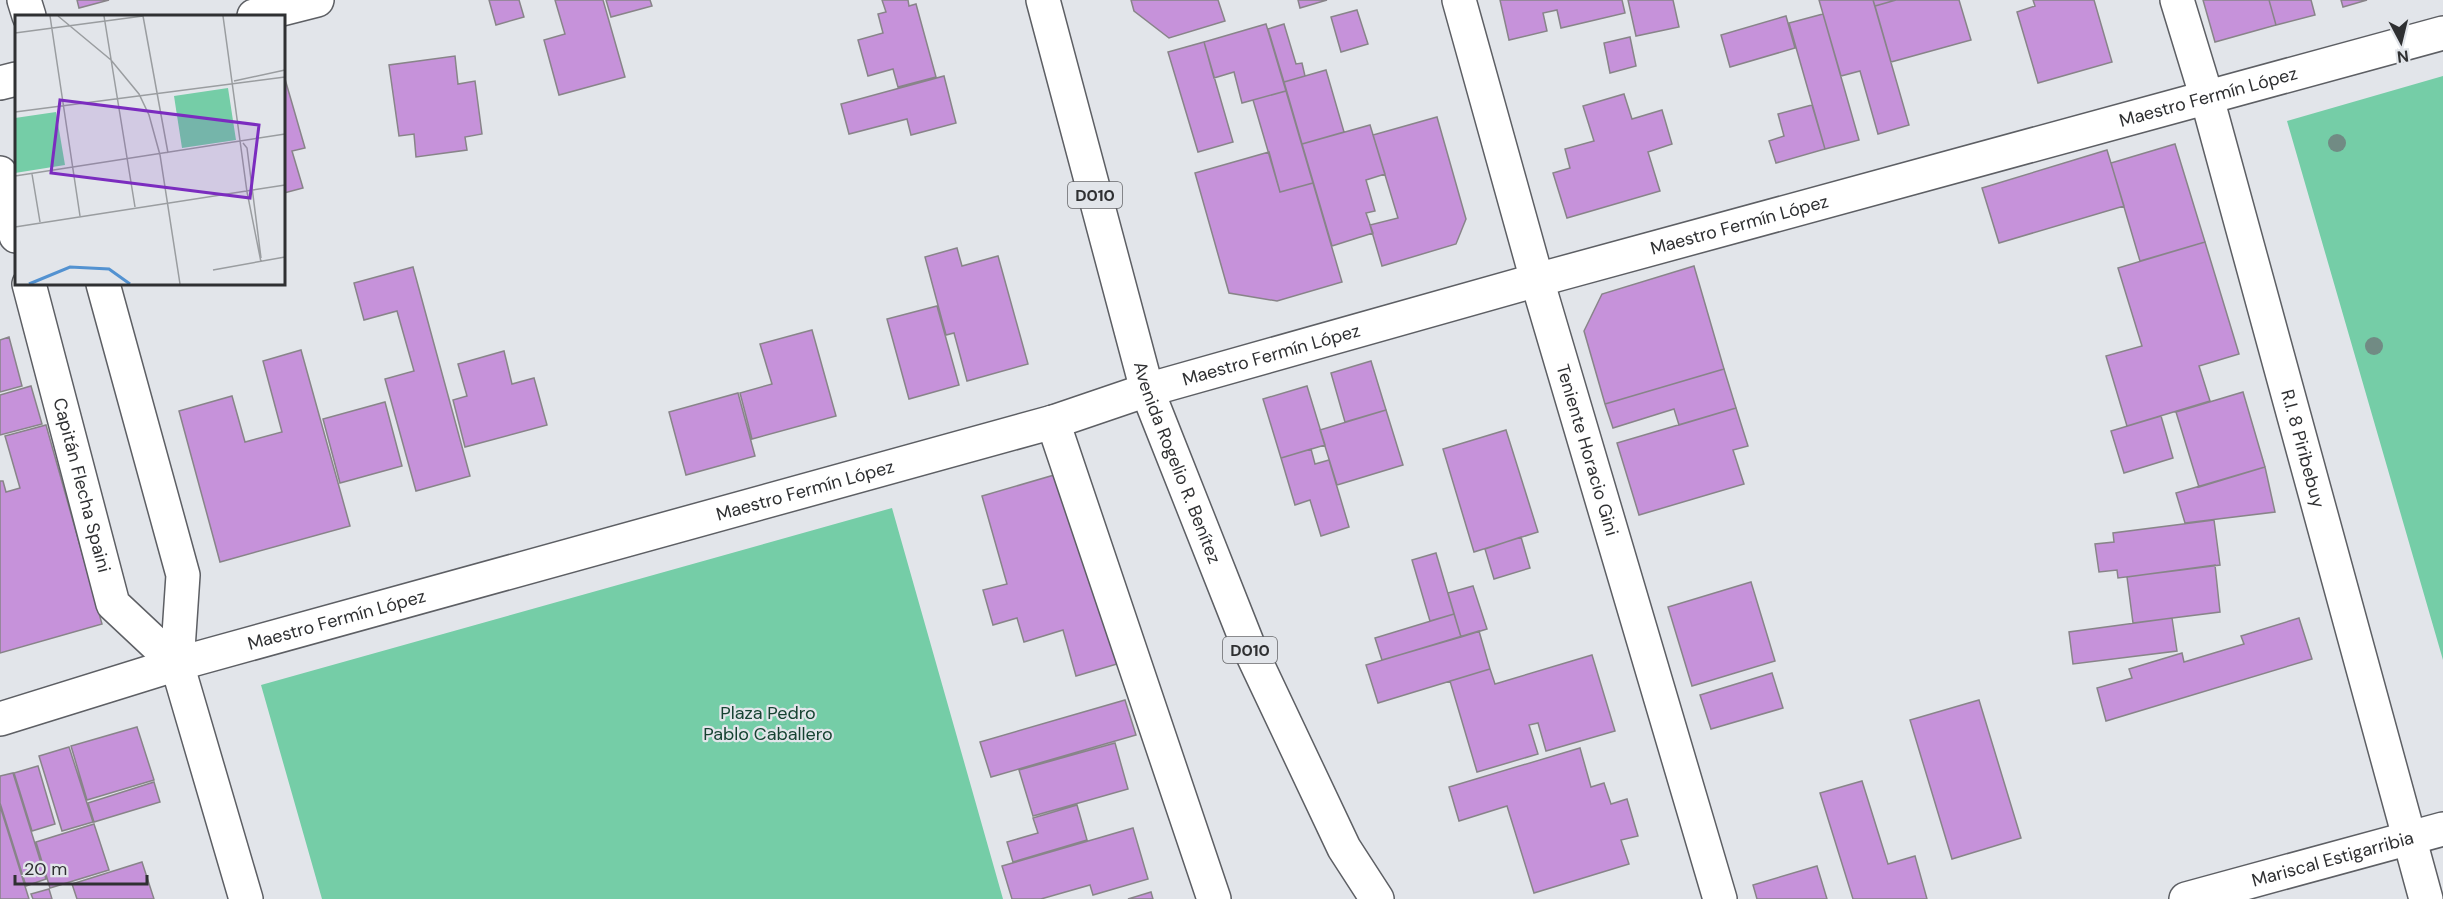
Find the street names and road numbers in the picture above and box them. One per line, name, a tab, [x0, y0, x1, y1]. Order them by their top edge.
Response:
street label: Maestro Fermín López	[2117, 61, 2300, 133]
road number: D010	[1068, 182, 1122, 208]
street label: Maestro Fermín López	[1648, 189, 1831, 261]
street label: Maestro Fermín López	[1180, 319, 1363, 391]
street label: Avenida Rogelio R. Benítez	[1128, 359, 1227, 567]
street label: Teniente Horacio Gini	[1551, 361, 1624, 539]
street label: R.I. 8 Piribebuy	[2275, 387, 2330, 510]
street label: Capitán Flecha Spaini	[47, 395, 116, 575]
street label: Maestro Fermín López	[713, 454, 897, 526]
street label: Maestro Fermín López	[245, 584, 428, 656]
road number: D010	[1223, 637, 1277, 663]
street label: Mariscal Estigarribia	[2249, 826, 2416, 893]

